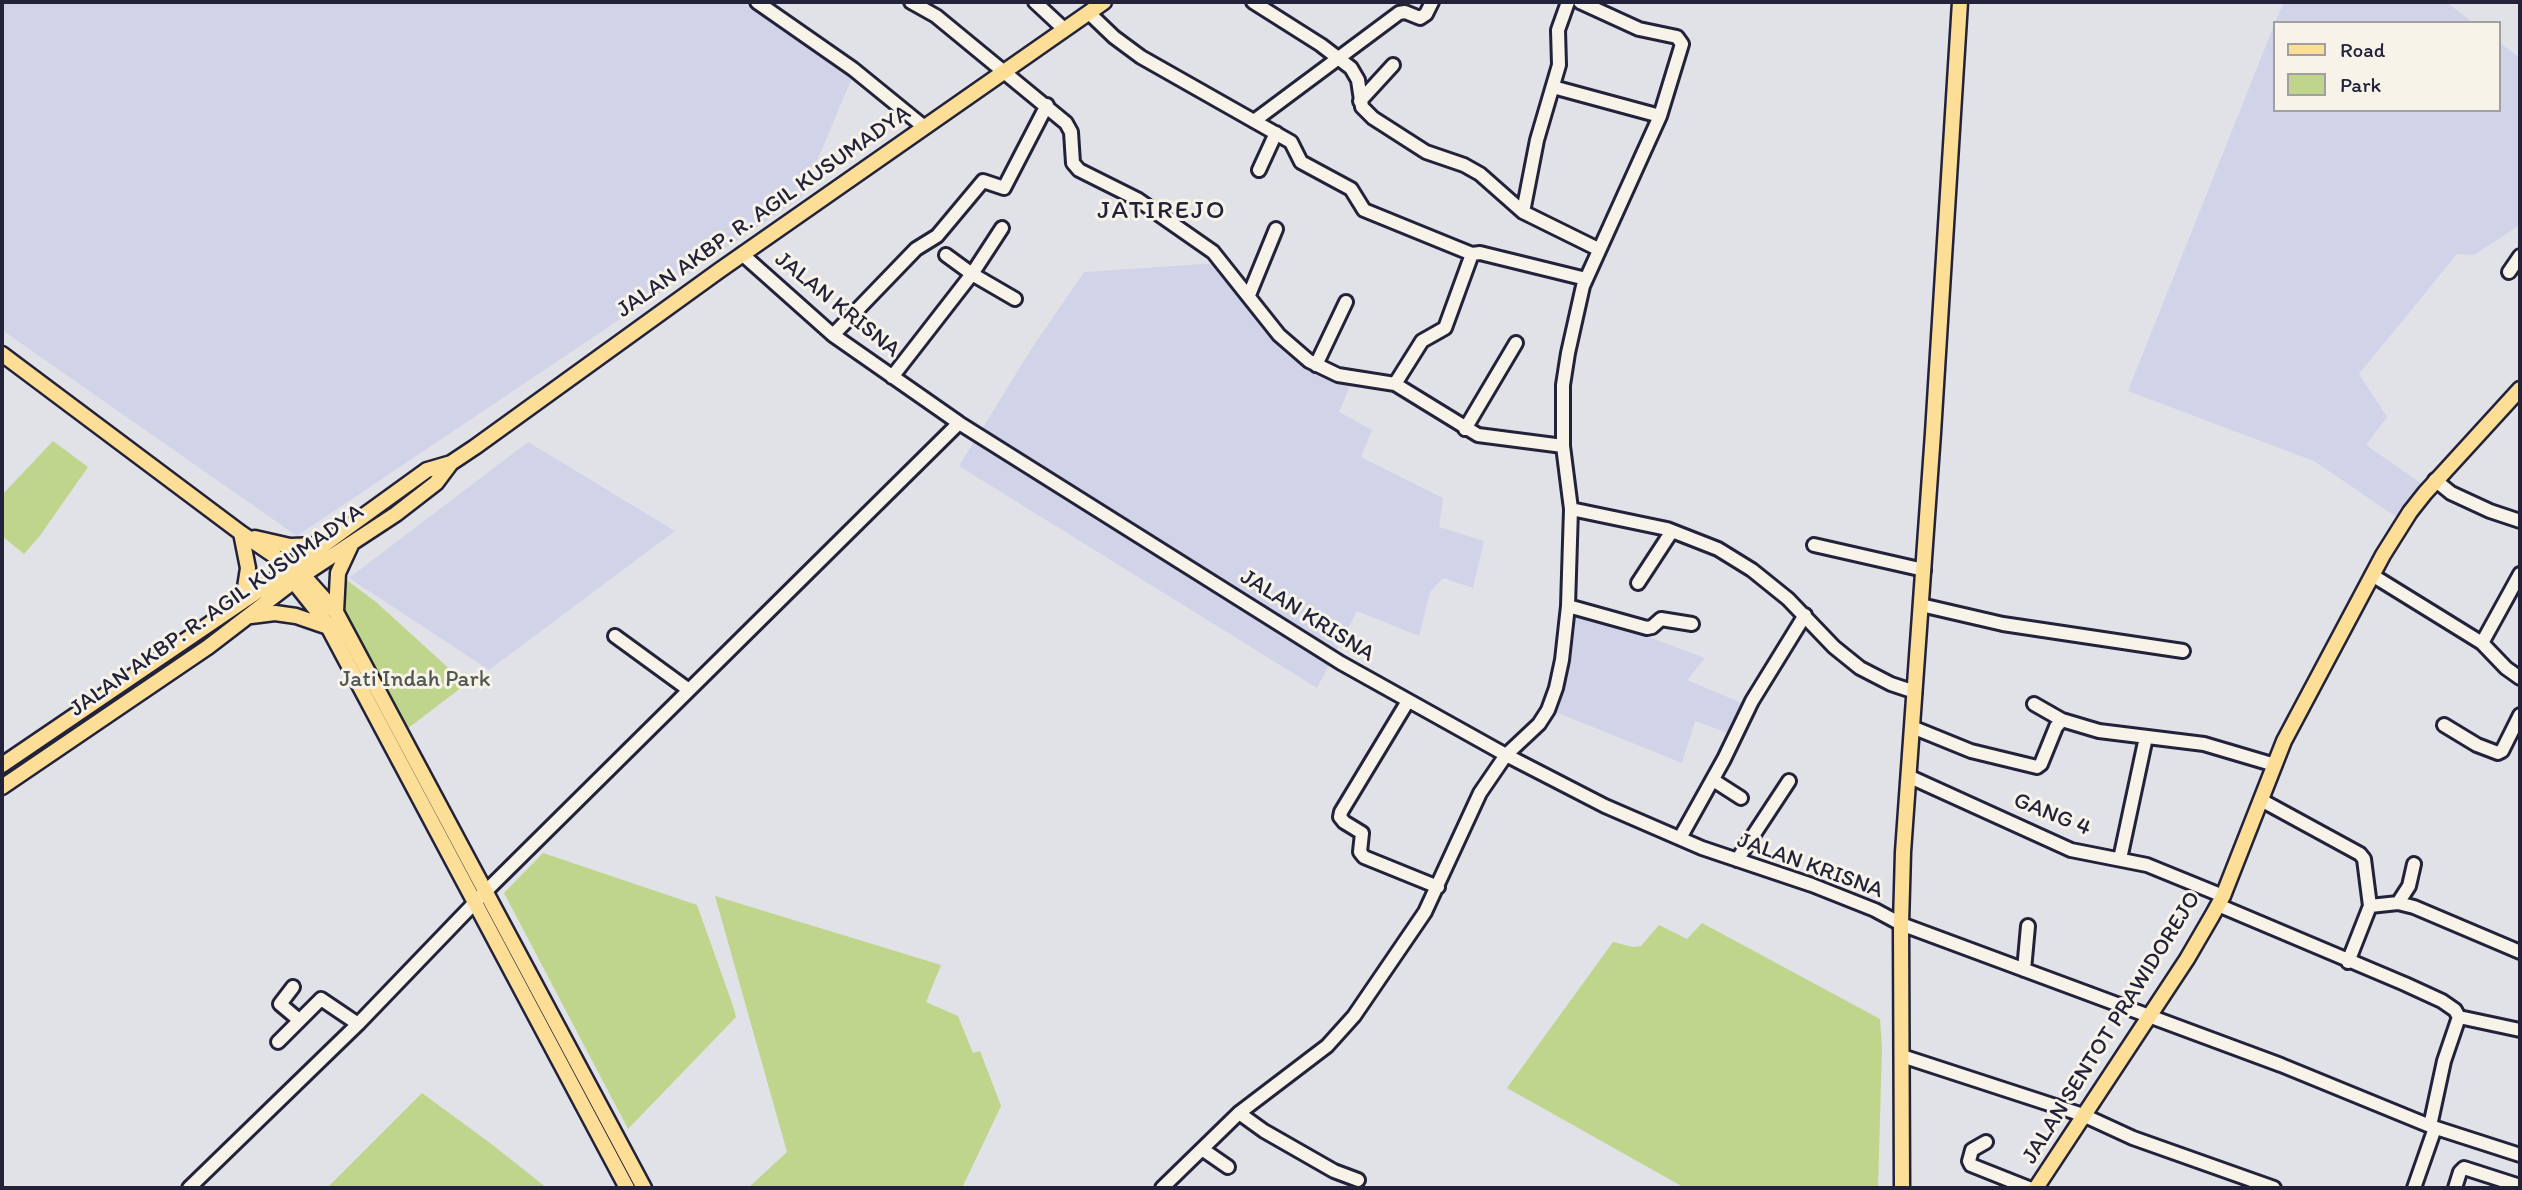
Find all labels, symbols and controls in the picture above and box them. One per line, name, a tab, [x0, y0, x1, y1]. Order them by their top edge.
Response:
legend	[2274, 21, 2501, 112]
text: Road	[2340, 37, 2385, 62]
text: Park	[2340, 72, 2381, 97]
street label: JALAN AKBP. R. AGIL KUSUMADYA	[612, 100, 916, 324]
district label: JATIREJO	[1099, 195, 1225, 227]
street label: JALAN KRISNA	[769, 246, 905, 364]
street label: JALAN AKBP. R. AGIL KUSUMADYA	[65, 499, 369, 723]
street label: JALAN KRISNA	[1235, 564, 1379, 668]
park label: Jati Indah Park	[340, 666, 490, 694]
street label: GANG 4	[2009, 787, 2095, 843]
street label: JALAN KRISNA	[1733, 827, 1887, 905]
street label: JALAN SENTOT PRAWIDOREJO	[2017, 887, 2207, 1169]

